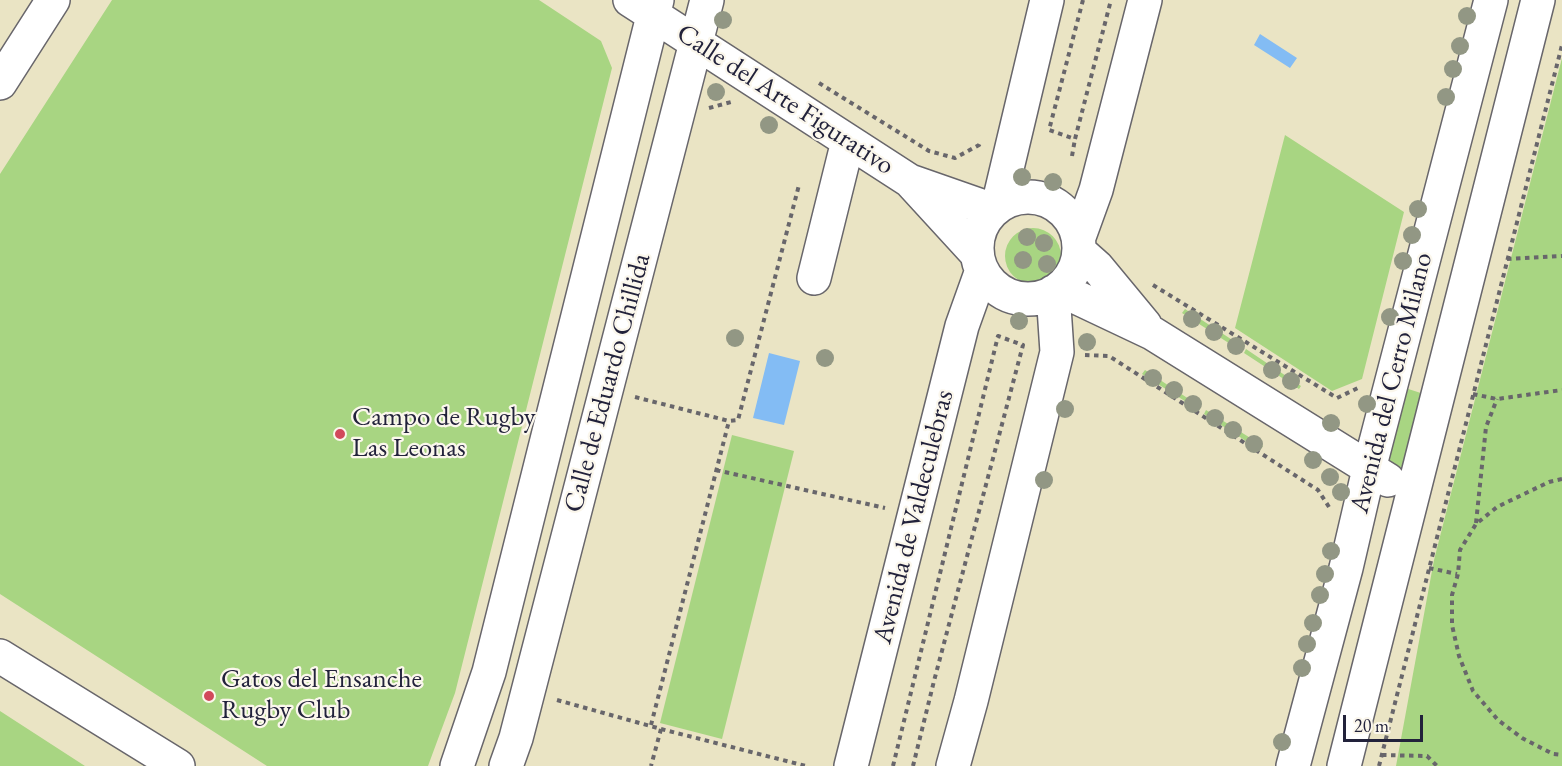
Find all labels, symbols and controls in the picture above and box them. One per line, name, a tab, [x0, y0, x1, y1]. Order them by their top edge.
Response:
street label: Calle del Arte Figurativo	[670, 18, 900, 182]
street label: Avenida del Cerro Milano	[1344, 249, 1440, 517]
street label: Calle de Eduardo Chillida	[558, 250, 658, 516]
street label: Avenida de Valdeculebras	[867, 387, 961, 647]
place label: Campo de Rugby Las Leonas	[352, 402, 536, 465]
marker: Campo de Rugby Las Leonas	[333, 427, 347, 441]
place label: Gatos del Ensanche Rugby Club	[221, 664, 422, 727]
marker: Gatos del Ensanche Rugby Club	[202, 689, 216, 703]
scale bar	[1346, 703, 1426, 741]
text: 20 m	[1354, 714, 1389, 737]

